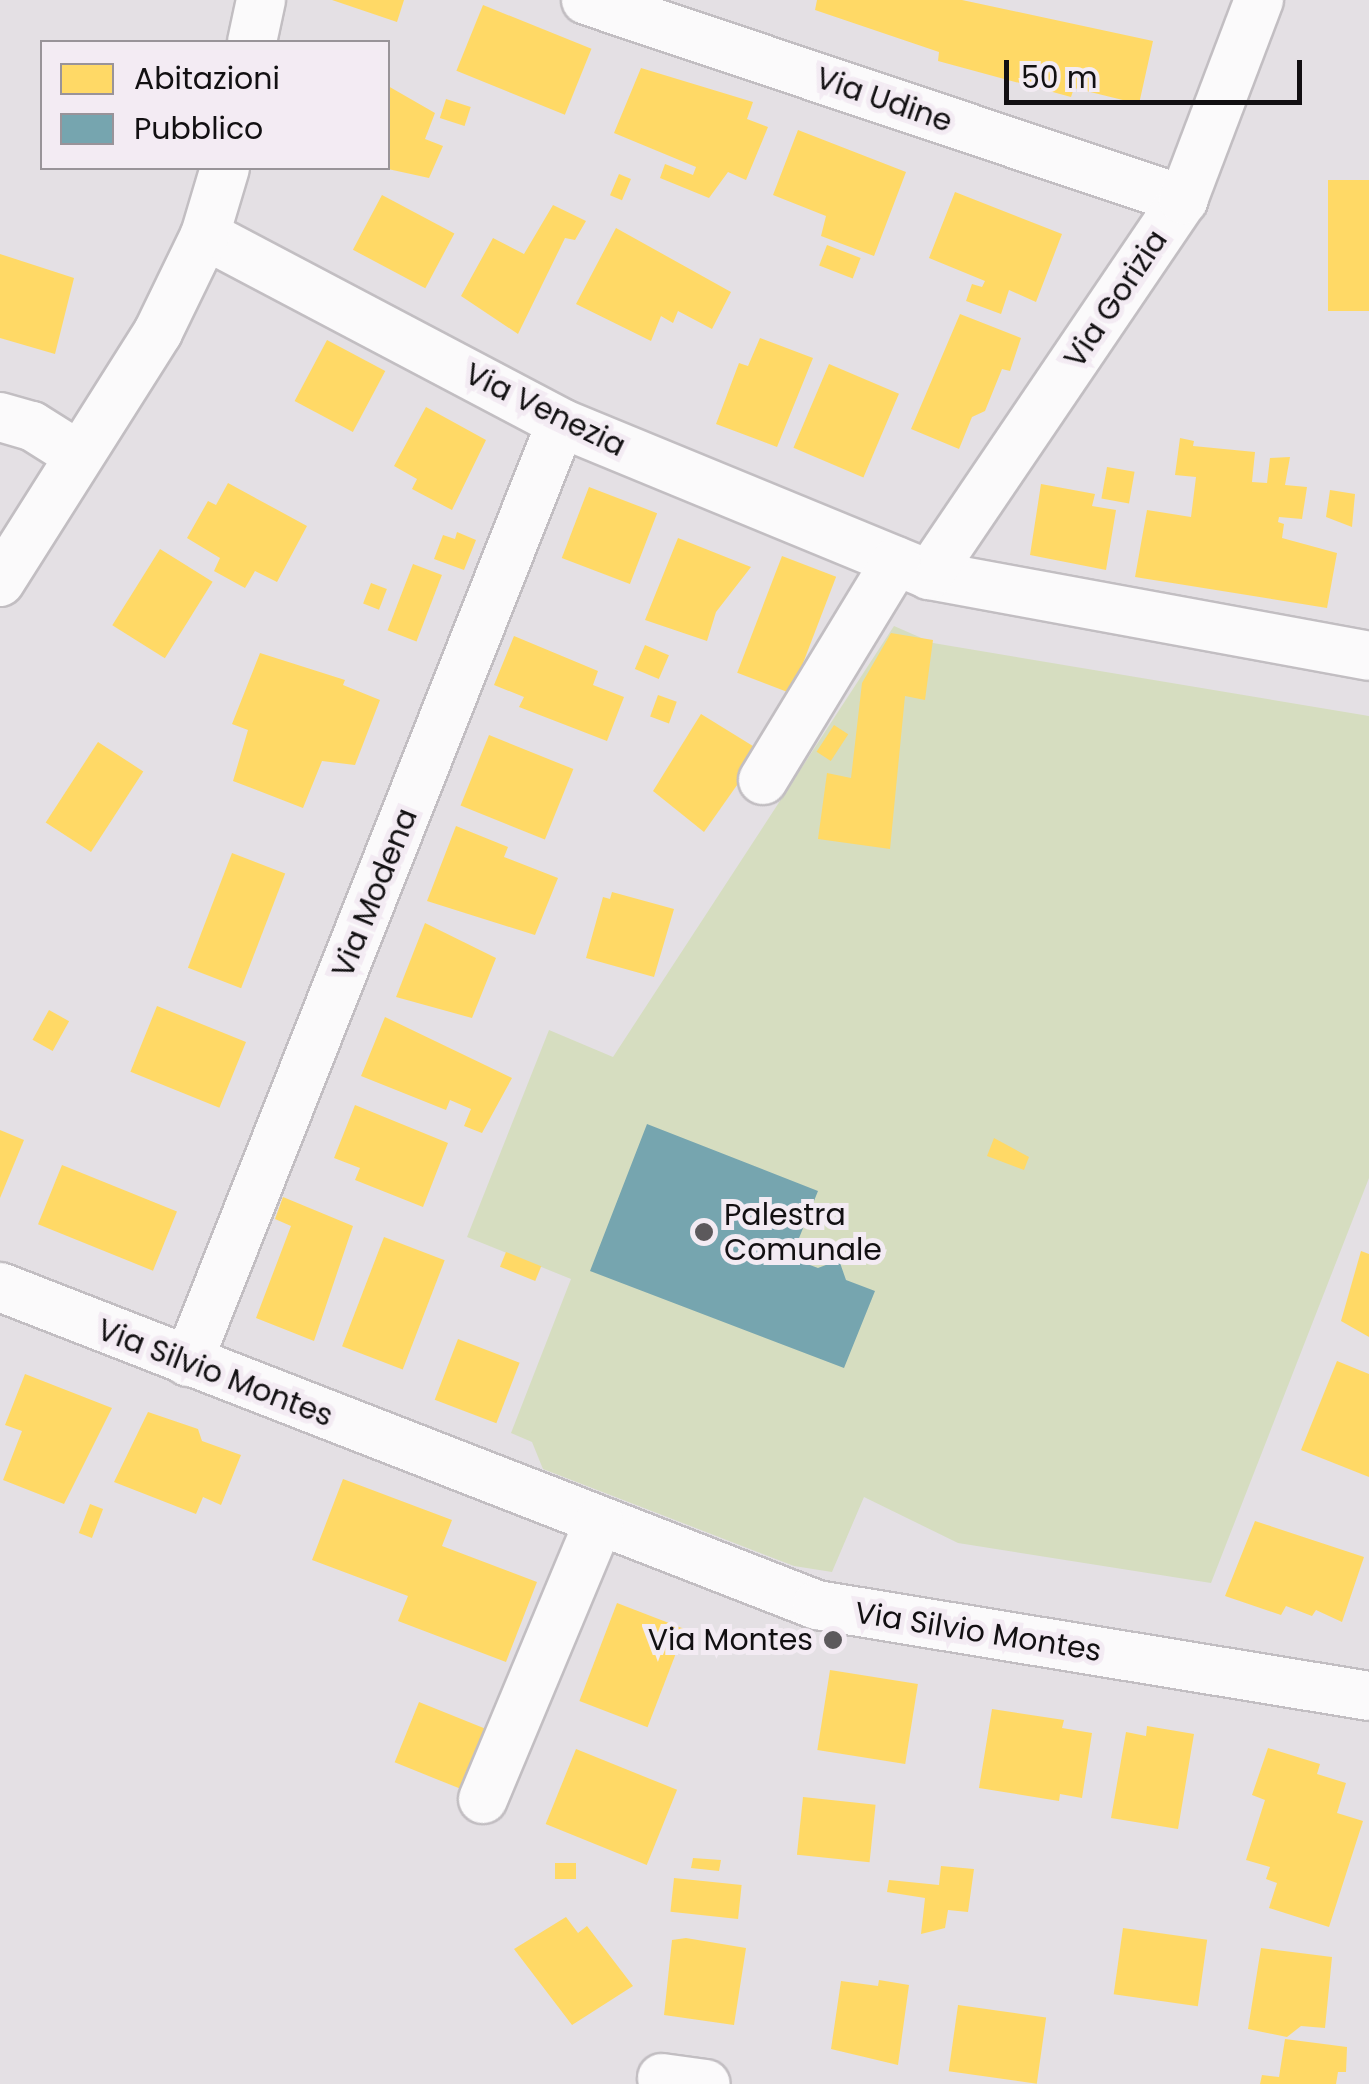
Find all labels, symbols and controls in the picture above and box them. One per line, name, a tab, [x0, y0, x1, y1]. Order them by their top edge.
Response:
legend	[40, 40, 390, 170]
scale bar	[1009, 40, 1306, 102]
text: 50 m	[1021, 56, 1098, 99]
text: Abitazioni	[134, 57, 280, 100]
street label: Via Udine	[811, 60, 957, 140]
text: Pubblico	[134, 107, 263, 150]
street label: Via Gorizia	[1057, 223, 1175, 375]
street label: Via Venezia	[459, 356, 631, 464]
street label: Via Modena	[325, 803, 425, 983]
place label: Palestra Comunale	[724, 1197, 882, 1268]
marker: Palestra Comunale	[693, 1221, 715, 1243]
street label: Via Silvio Montes	[92, 1312, 338, 1434]
street label: Via Silvio Montes	[852, 1595, 1104, 1669]
place label: Via Montes	[648, 1622, 813, 1658]
marker: Via Montes	[822, 1629, 844, 1651]

